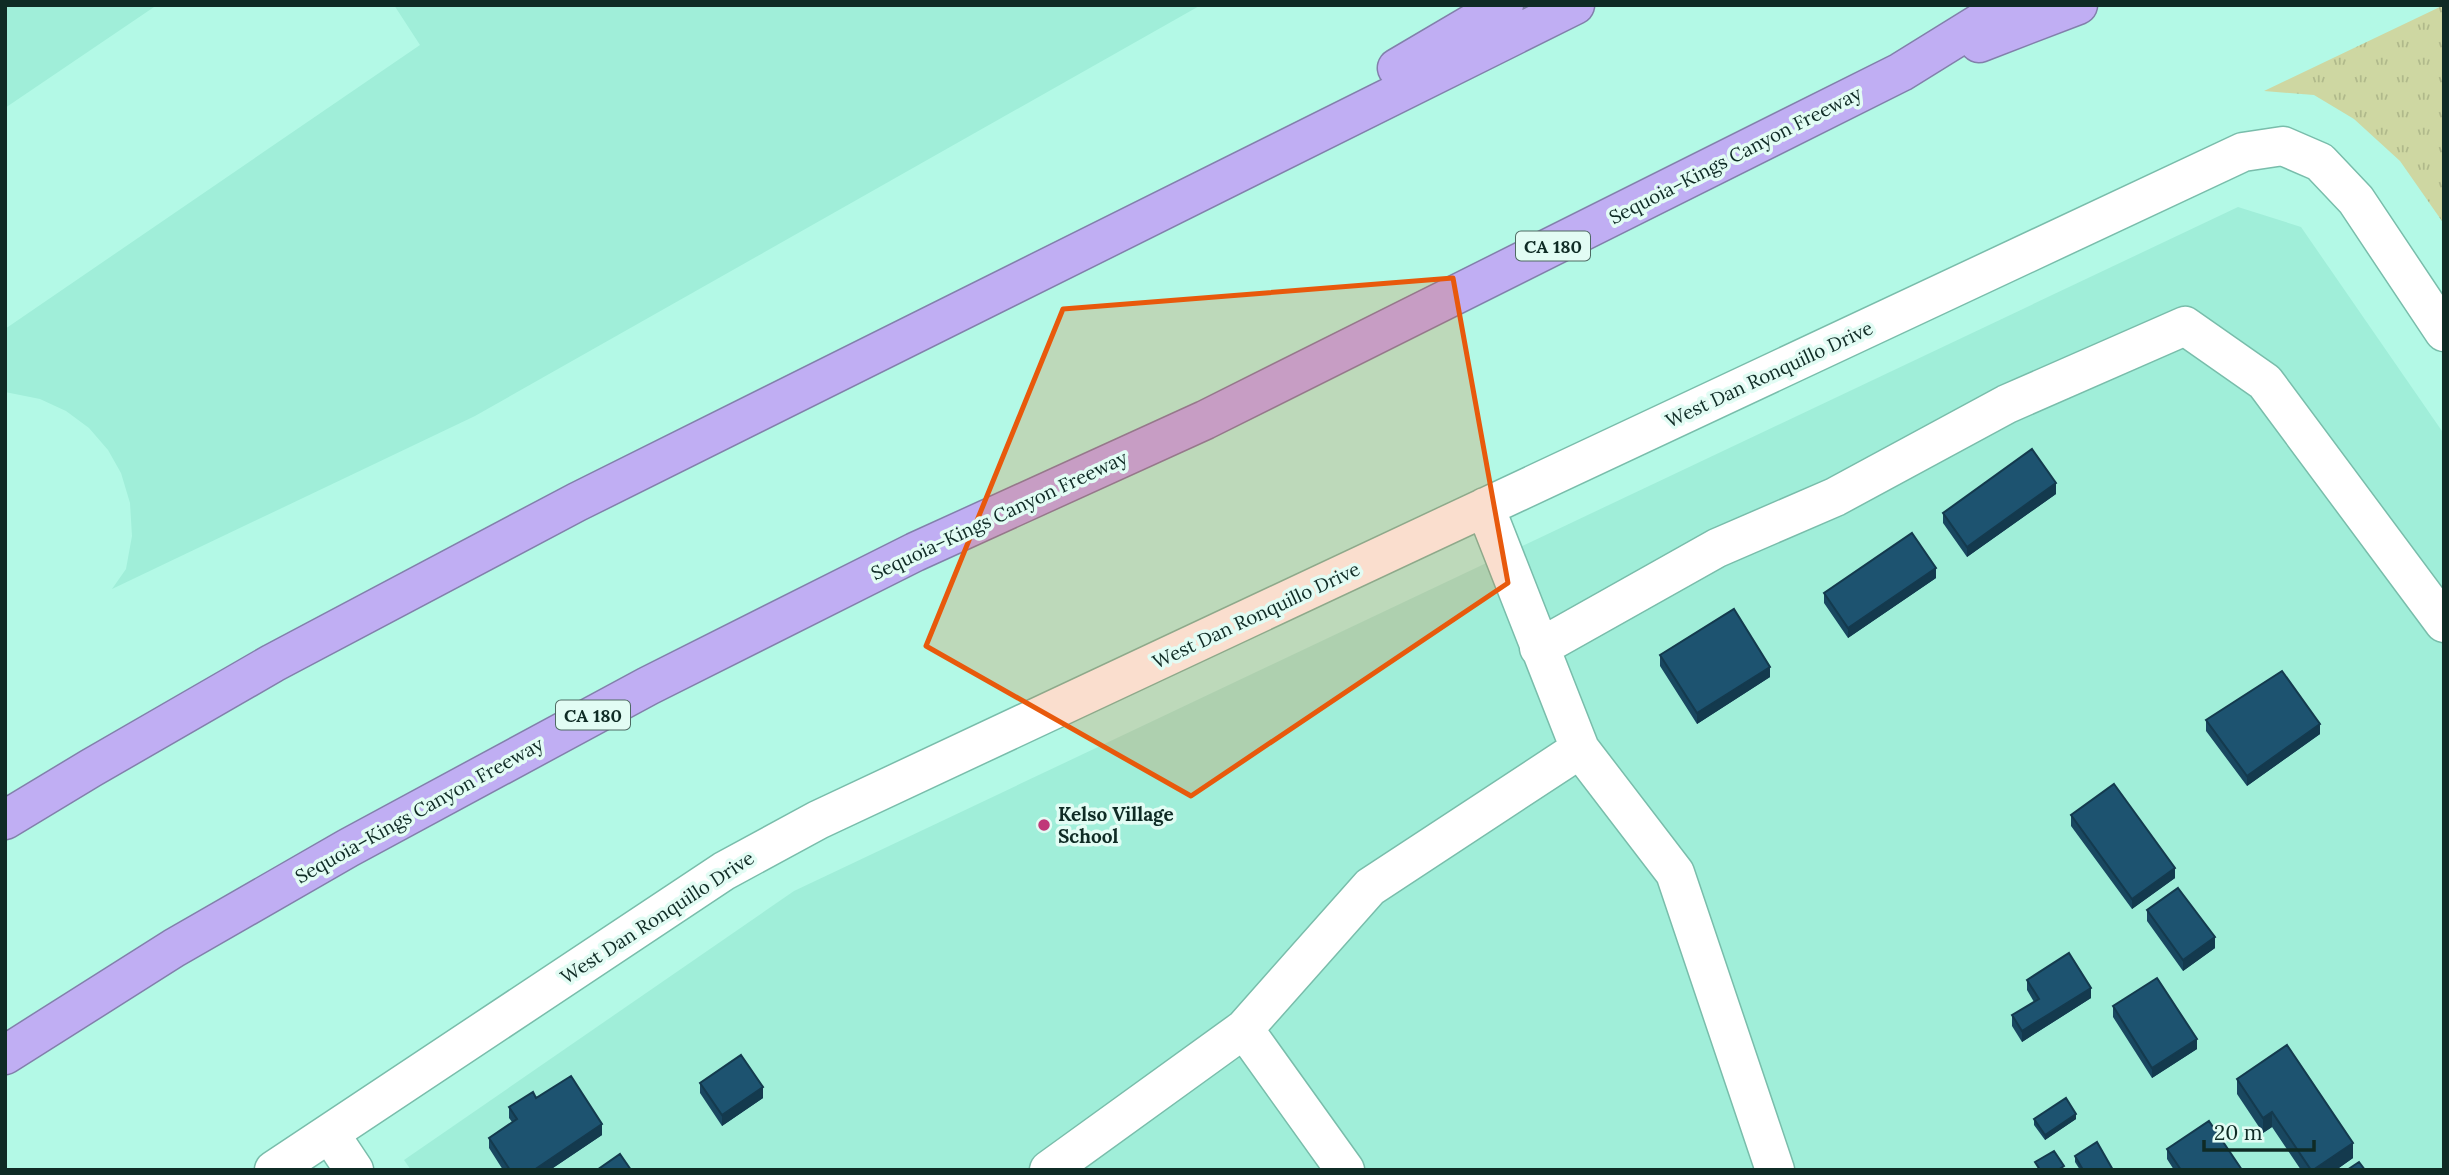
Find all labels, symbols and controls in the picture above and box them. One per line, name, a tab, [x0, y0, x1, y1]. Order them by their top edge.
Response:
street label: Sequoia–Kings Canyon Freeway	[1605, 81, 1865, 229]
road number: CA 180	[1516, 232, 1590, 260]
street label: West Dan Ronquillo Drive	[1661, 315, 1877, 433]
street label: Sequoia–Kings Canyon Freeway	[867, 445, 1131, 585]
street label: West Dan Ronquillo Drive	[1148, 556, 1364, 674]
road number: CA 180	[556, 700, 630, 730]
street label: Sequoia–Kings Canyon Freeway	[291, 732, 547, 888]
place label: Kelso Village School	[1058, 802, 1174, 848]
marker: Kelso Village School	[1036, 817, 1052, 833]
street label: West Dan Ronquillo Drive	[556, 845, 758, 989]
scale bar	[2204, 1108, 2314, 1152]
text: 20 m	[2214, 1119, 2263, 1146]

